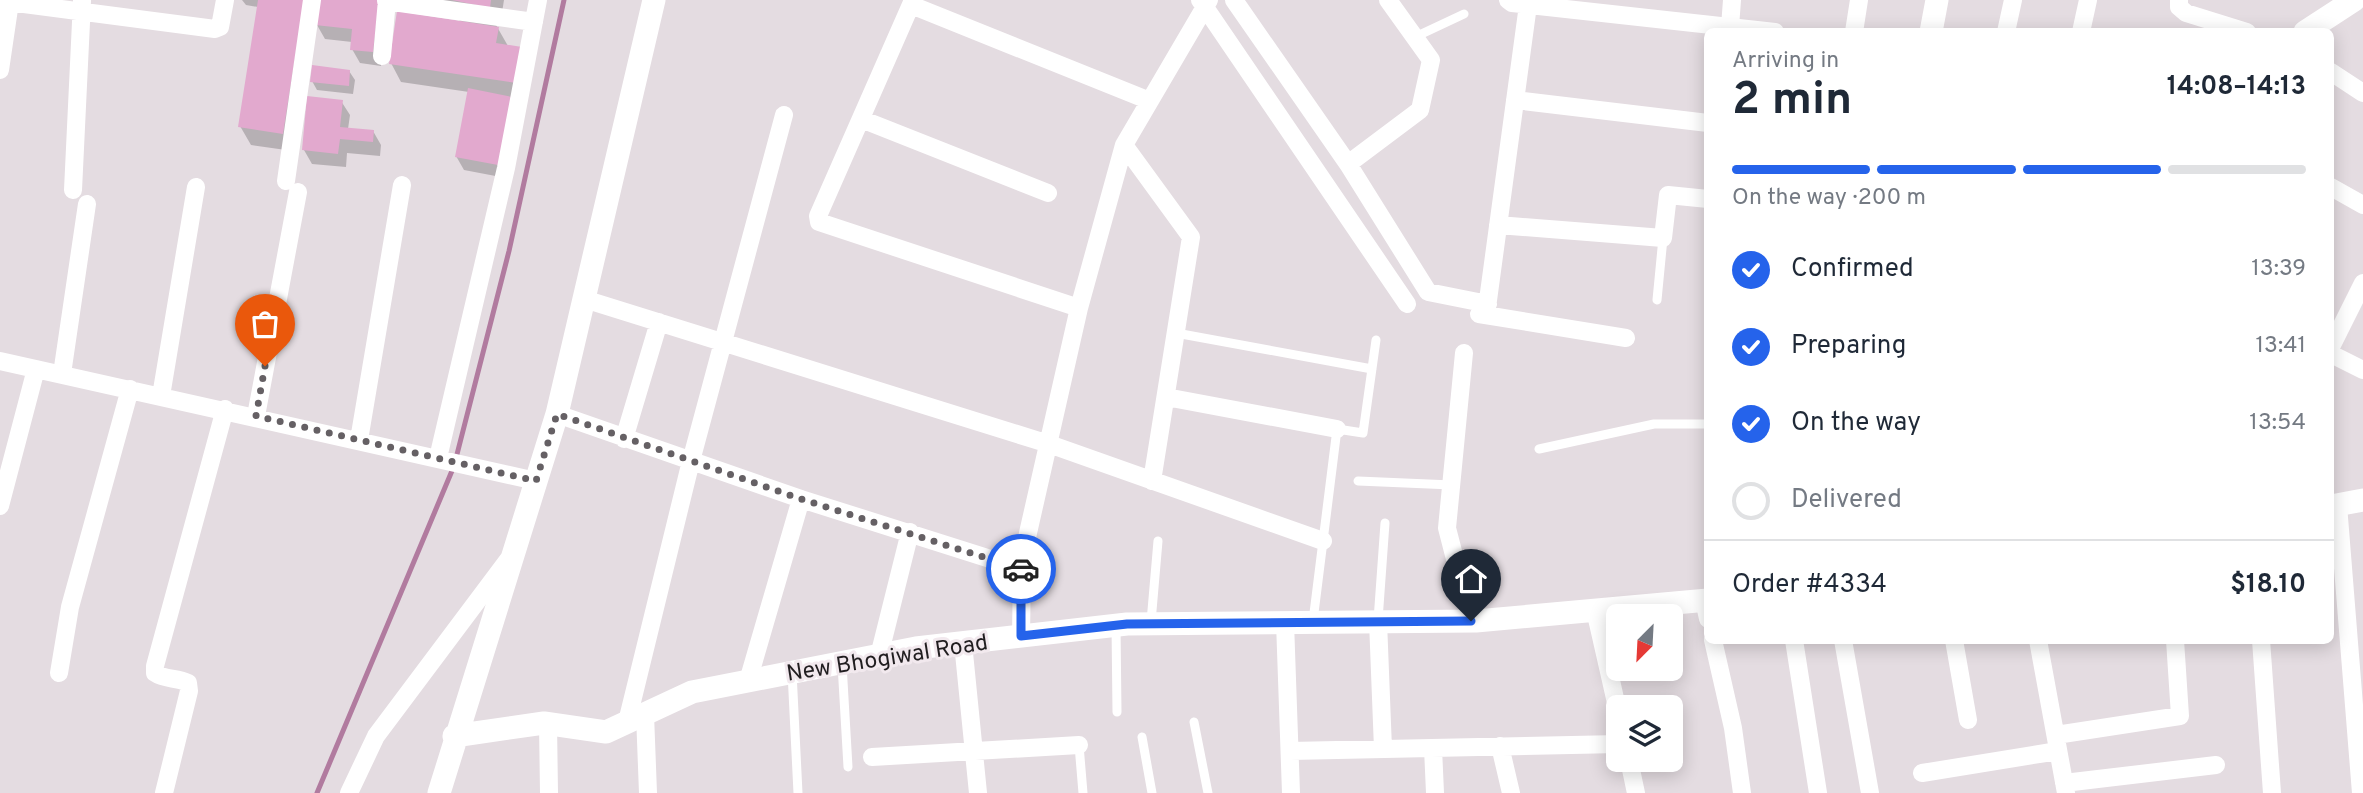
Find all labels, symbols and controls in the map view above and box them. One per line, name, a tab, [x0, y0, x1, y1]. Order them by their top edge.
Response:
text: Arriving in	[1732, 47, 1839, 76]
text: 14:08–14:13	[2167, 71, 2306, 104]
text: 2 min	[1732, 72, 1852, 131]
text: On the way · 200 m	[1732, 184, 1926, 213]
icon: check	[1732, 251, 1770, 289]
text: Confirmed	[1791, 253, 1914, 286]
text: 13:39	[2251, 255, 2306, 284]
pin	[235, 294, 295, 366]
icon: bag	[246, 305, 284, 343]
icon: check	[1732, 328, 1770, 366]
text: Preparing	[1791, 330, 1906, 363]
text: 13:41	[2256, 332, 2306, 361]
icon: check	[1732, 405, 1770, 443]
text: On the way	[1791, 407, 1921, 440]
text: 13:54	[2249, 409, 2306, 438]
text: Delivered	[1791, 484, 1902, 517]
courier	[986, 534, 1056, 604]
pin	[1441, 549, 1501, 621]
icon: car	[1002, 550, 1040, 588]
icon: home	[1452, 560, 1490, 598]
text: Order #4334	[1732, 569, 1887, 602]
text: $18.10	[2230, 569, 2306, 602]
north arrow	[1606, 604, 1684, 681]
map controls	[1606, 604, 1683, 772]
street label: New Bhogiwal Road	[785, 629, 990, 690]
button: layers	[1606, 695, 1683, 772]

